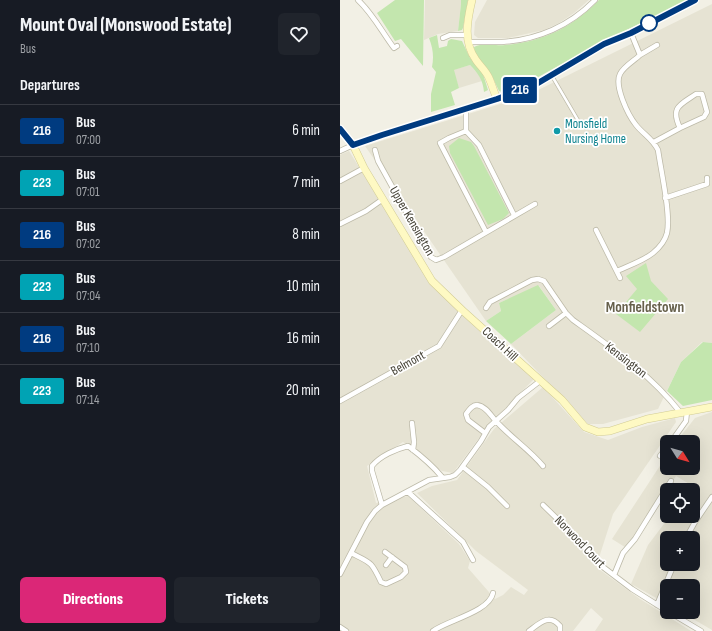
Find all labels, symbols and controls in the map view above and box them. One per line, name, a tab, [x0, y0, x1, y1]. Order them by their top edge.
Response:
button: heart	[278, 13, 320, 55]
text: Mount Oval (Monswood Estate)	[20, 14, 231, 37]
unlabelled marker	[640, 14, 658, 32]
text: Bus	[20, 41, 36, 57]
text: Departures	[20, 76, 80, 95]
line badge: 216	[497, 77, 543, 103]
text: 216	[511, 81, 529, 98]
text: Bus	[76, 113, 95, 132]
place label: Monsfield Nursing Home	[565, 116, 626, 147]
text: 6 min	[292, 121, 320, 140]
text: 216	[33, 122, 51, 139]
marker: Monsfield Nursing Home	[552, 126, 562, 136]
text: 07:00	[76, 132, 101, 148]
text: Bus	[76, 165, 95, 184]
text: 7 min	[293, 173, 320, 192]
text: 223	[33, 174, 51, 191]
text: 07:01	[76, 184, 100, 200]
street label: Upper Kensington	[386, 184, 438, 258]
text: Bus	[76, 217, 95, 236]
text: 8 min	[292, 225, 320, 244]
text: 216	[33, 226, 51, 243]
text: 07:02	[76, 236, 100, 252]
text: Bus	[76, 269, 95, 288]
text: 10 min	[287, 277, 320, 296]
text: 223	[33, 278, 51, 295]
text: 07:04	[76, 288, 101, 304]
district label: Monfieldstown	[606, 298, 684, 317]
text: Bus	[76, 321, 95, 340]
street label: Coach Hill	[479, 323, 521, 365]
text: 16 min	[287, 329, 320, 348]
text: 216	[33, 330, 51, 347]
street label: Kensington	[602, 339, 650, 381]
text: 07:10	[76, 340, 100, 356]
street label: Belmont	[388, 347, 428, 379]
text: Bus	[76, 373, 95, 392]
text: 20 min	[286, 381, 320, 400]
text: 223	[33, 382, 51, 399]
text: 07:14	[76, 392, 99, 408]
north arrow	[660, 435, 700, 475]
map controls	[660, 435, 700, 619]
button: locate	[660, 483, 700, 523]
street label: Norwood Court	[551, 513, 609, 571]
button: +	[660, 531, 700, 571]
button: Directions	[20, 577, 166, 623]
button: Tickets	[174, 577, 320, 623]
button: −	[660, 579, 700, 619]

